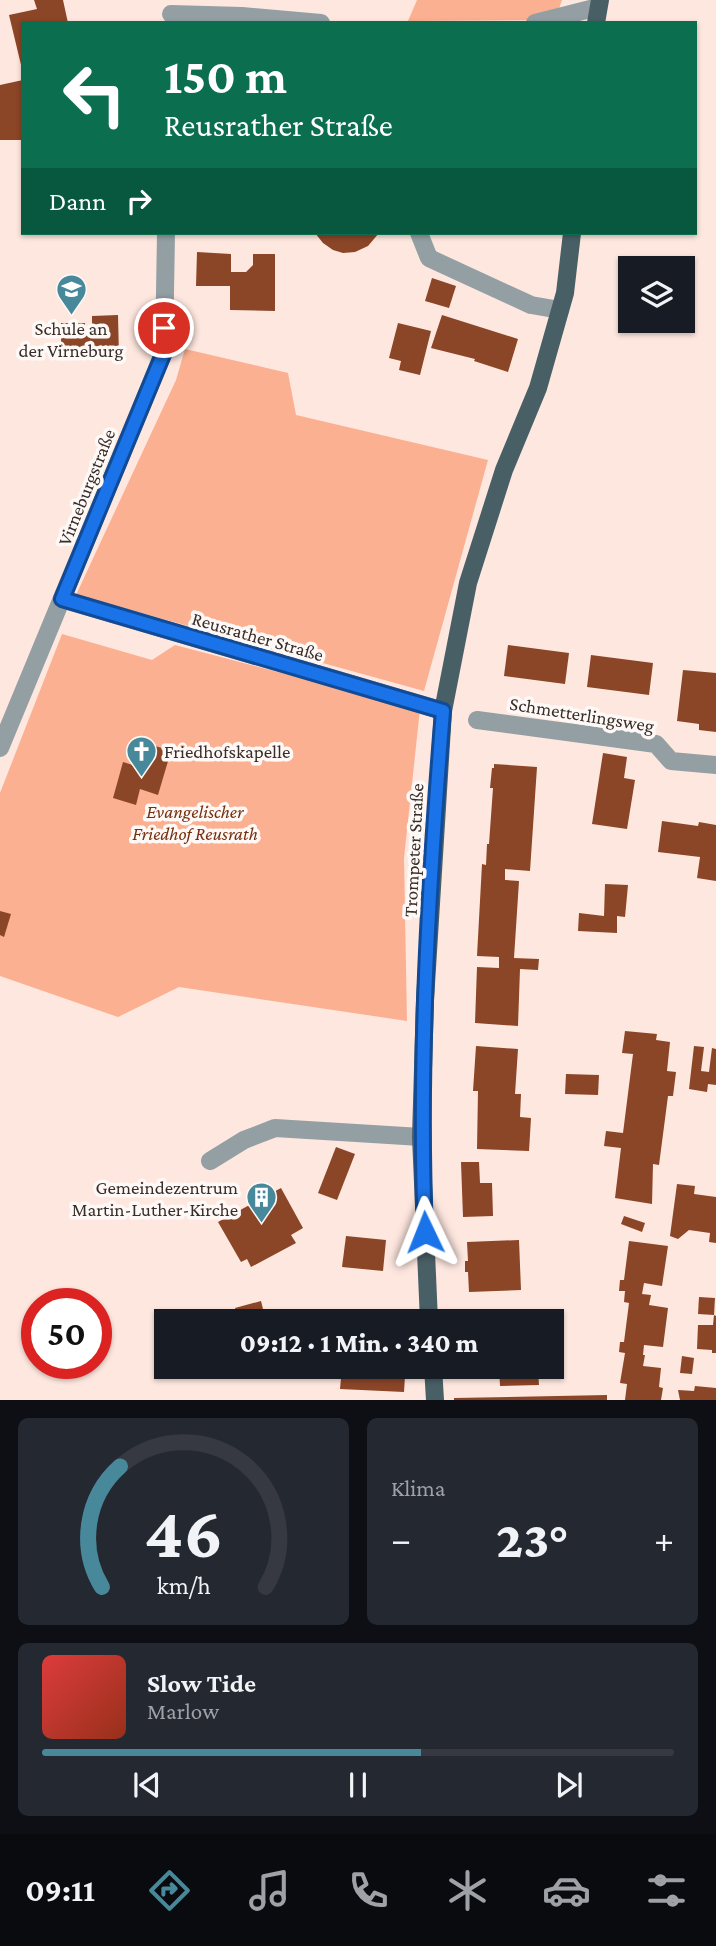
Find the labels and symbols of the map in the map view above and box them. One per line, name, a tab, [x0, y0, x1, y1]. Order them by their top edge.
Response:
school or university icon: Schule an der Virneburg	[54, 272, 88, 316]
pin	[134, 298, 194, 358]
place label: Schule an der Virneburg	[19, 318, 123, 361]
street label: Virneburgstraße	[54, 426, 119, 549]
street label: Reusrather Straße	[190, 608, 326, 665]
street label: Schmetterlingsweg	[508, 693, 656, 736]
church icon: Friedhofskapelle	[124, 734, 158, 778]
place label: Friedhofskapelle	[164, 741, 290, 762]
street label: Trompeter Straße	[400, 783, 427, 917]
park label: Evangelischer Friedhof Reusrath	[132, 801, 258, 844]
place label: Gemeindezentrum Martin-Luther-Kirche	[72, 1177, 238, 1220]
building icon: Gemeindezentrum Martin-Luther-Kirche	[244, 1181, 278, 1225]
position arrow	[388, 1195, 462, 1269]
speed limit sign: 50	[21, 1288, 112, 1379]

